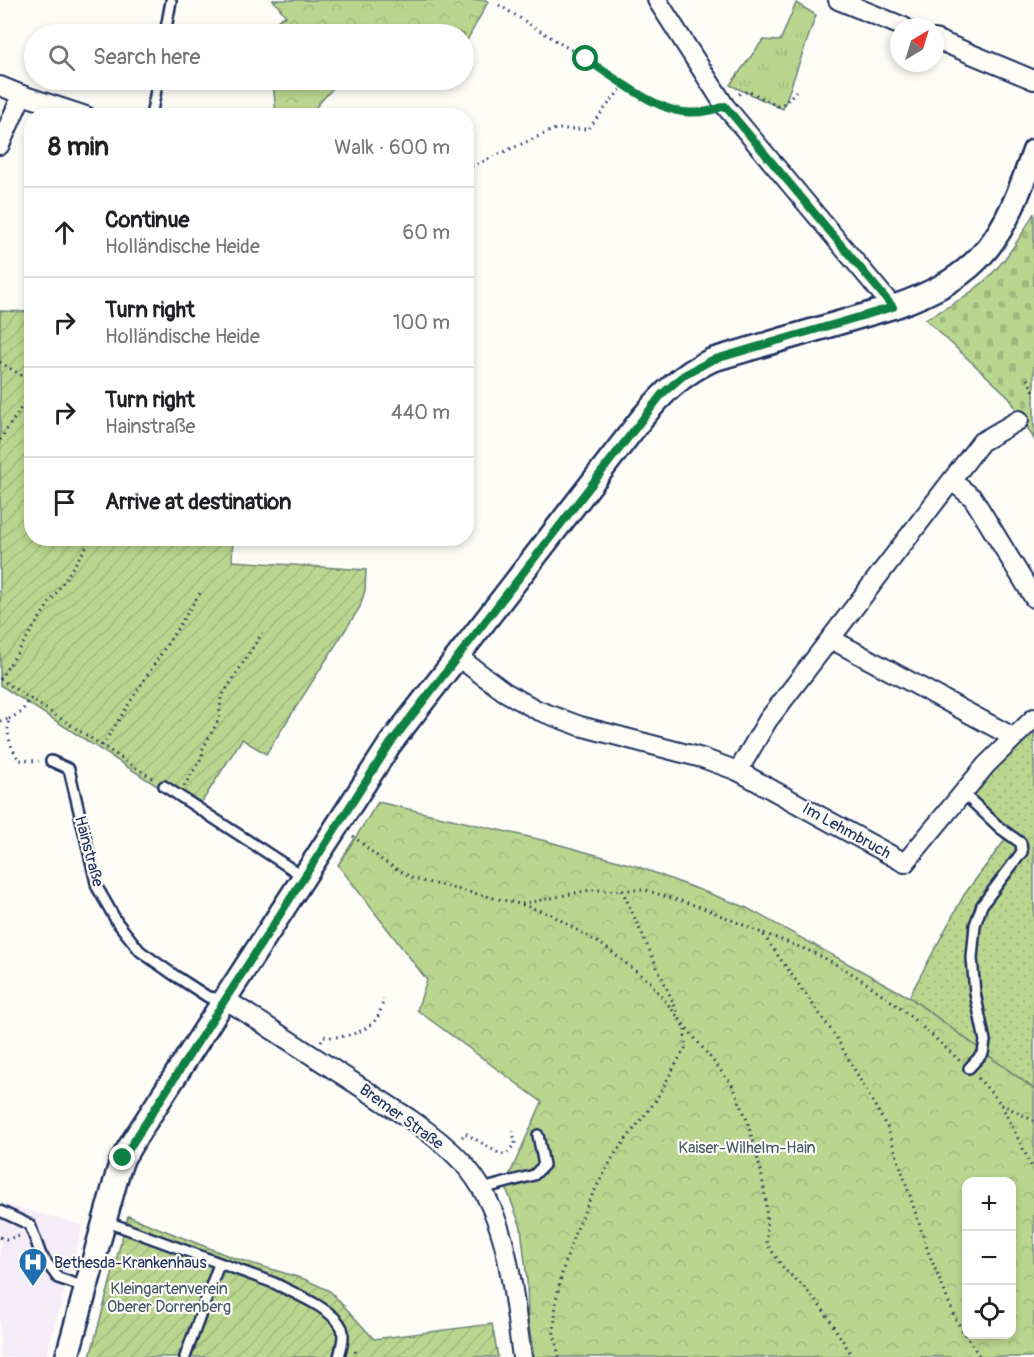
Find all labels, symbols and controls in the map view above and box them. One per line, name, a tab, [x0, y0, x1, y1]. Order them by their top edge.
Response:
north arrow	[890, 18, 944, 72]
search box	[24, 24, 474, 90]
icon: search	[45, 41, 78, 74]
text: Search here	[93, 43, 200, 71]
route start	[572, 45, 598, 71]
text: 8 min	[48, 131, 109, 163]
text: Walk · 600 m	[334, 135, 450, 160]
text: Continue	[105, 206, 189, 234]
icon: ahead	[48, 216, 81, 249]
text: 60 m	[403, 220, 450, 245]
text: Holländische Heide	[105, 234, 260, 259]
text: Turn right	[105, 296, 195, 324]
icon: right	[48, 306, 81, 339]
text: 100 m	[393, 310, 450, 335]
text: Holländische Heide	[105, 324, 260, 349]
text: Turn right	[105, 386, 195, 414]
icon: right	[48, 396, 81, 429]
text: 440 m	[391, 400, 450, 425]
text: Hainstraße	[105, 414, 195, 439]
icon: arrive	[48, 486, 81, 519]
text: Arrive at destination	[105, 488, 291, 516]
street label: Im Lehmbruch	[799, 798, 894, 863]
street label: Hainstraße	[70, 814, 108, 889]
street label: Bremer Straße	[355, 1080, 447, 1154]
park label: Kaiser-Wilhelm-Hain	[678, 1138, 816, 1158]
route end	[109, 1144, 135, 1170]
map controls	[962, 1177, 1016, 1339]
button: +	[962, 1177, 1016, 1231]
button: −	[962, 1231, 1016, 1285]
hospital icon: Bethesda-Krankenhaus	[17, 1246, 49, 1288]
place label: Bethesda-Krankenhaus	[54, 1253, 207, 1273]
park label: Kleingartenverein Oberer Dorrenberg	[107, 1279, 231, 1317]
button: locate	[962, 1285, 1016, 1339]

